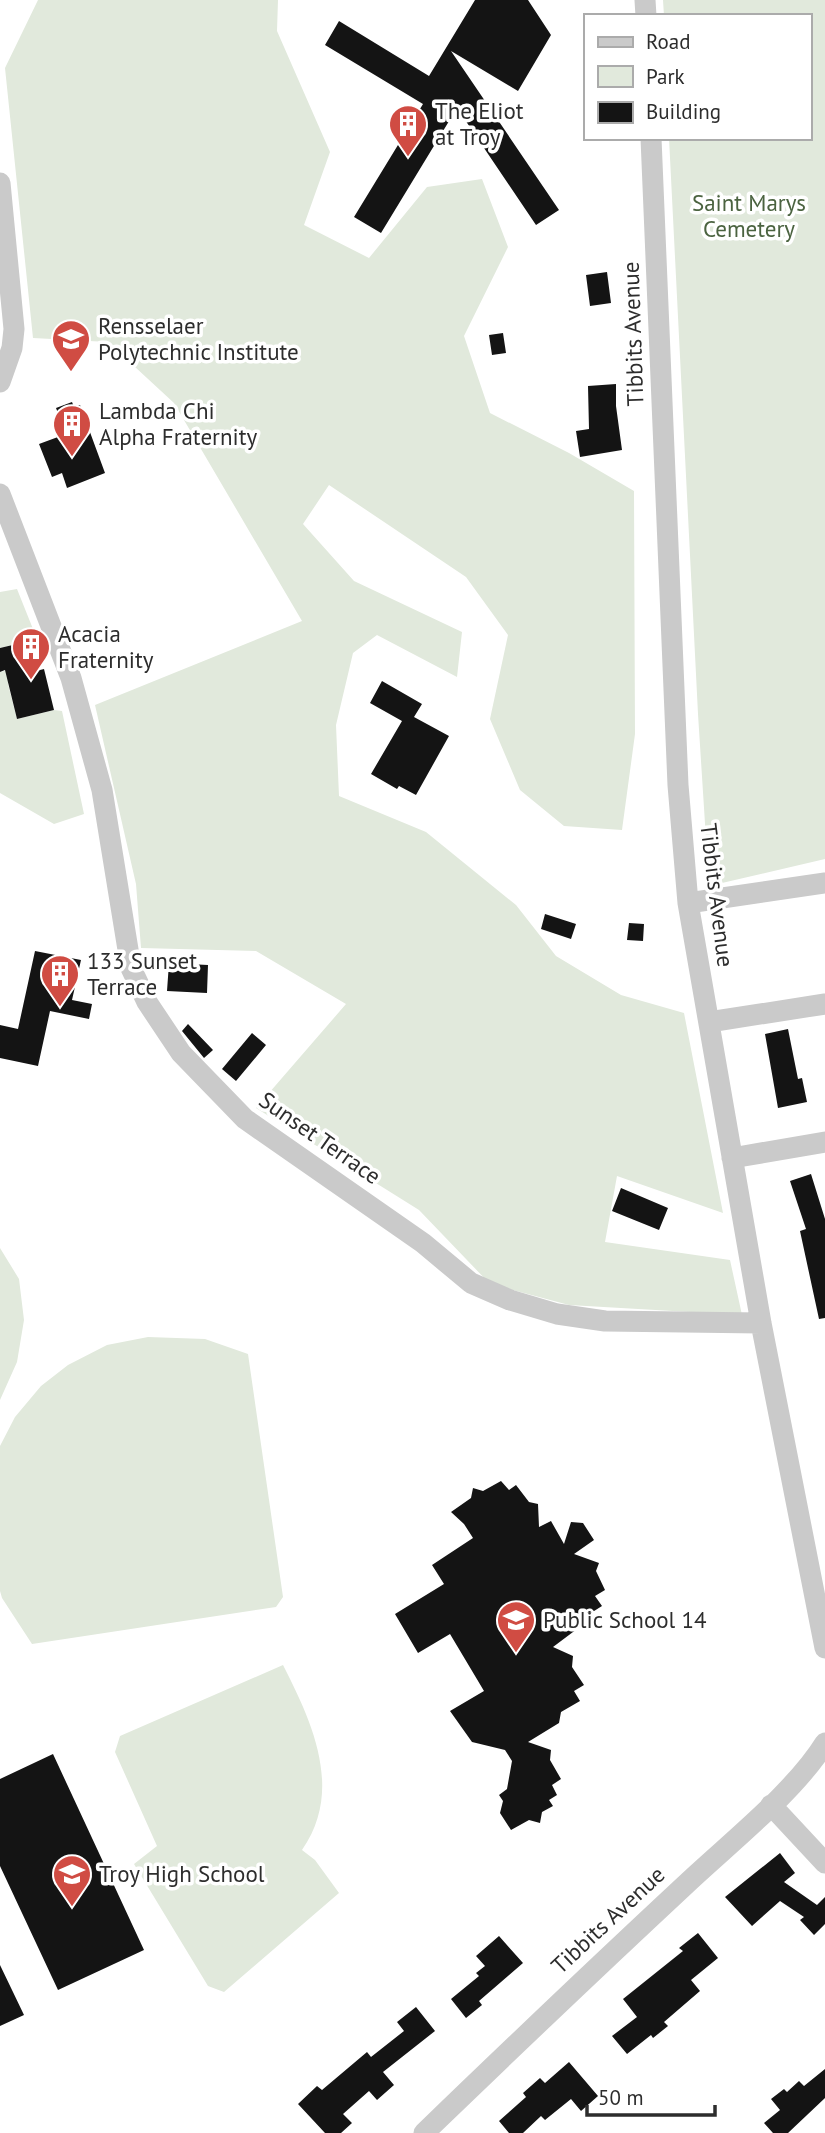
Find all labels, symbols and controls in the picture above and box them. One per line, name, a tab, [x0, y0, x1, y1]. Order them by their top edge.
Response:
legend	[584, 14, 811, 140]
text: Road	[646, 28, 690, 55]
text: Park	[646, 63, 685, 90]
place label: The Eliot at Troy	[435, 96, 524, 151]
text: Building	[646, 98, 721, 125]
building icon: The Eliot at Troy	[387, 103, 429, 158]
park label: Saint Marys Cemetery	[692, 188, 806, 243]
street label: Tibbits Avenue	[615, 261, 650, 407]
place label: Rensselaer Polytechnic Institute	[98, 311, 299, 366]
school or university icon: Rensselaer Polytechnic Institute	[50, 318, 92, 373]
place label: Lambda Chi Alpha Fraternity	[99, 396, 257, 451]
building icon: Lambda Chi Alpha Fraternity	[51, 403, 93, 458]
place label: Acacia Fraternity	[58, 619, 154, 674]
building icon: Acacia Fraternity	[10, 626, 52, 681]
street label: Tibbits Avenue	[694, 821, 741, 968]
place label: 133 Sunset Terrace	[87, 946, 197, 1001]
building icon: 133 Sunset Terrace	[39, 953, 81, 1008]
street label: Sunset Terrace	[254, 1085, 387, 1190]
school or university icon: Public School 14	[495, 1599, 537, 1654]
place label: Public School 14	[543, 1605, 707, 1634]
school or university icon: Troy High School	[51, 1853, 93, 1908]
place label: Troy High School	[99, 1859, 265, 1888]
street label: Tibbits Avenue	[545, 1860, 670, 1980]
scale bar	[587, 2074, 715, 2118]
text: 50 m	[598, 2084, 644, 2111]

